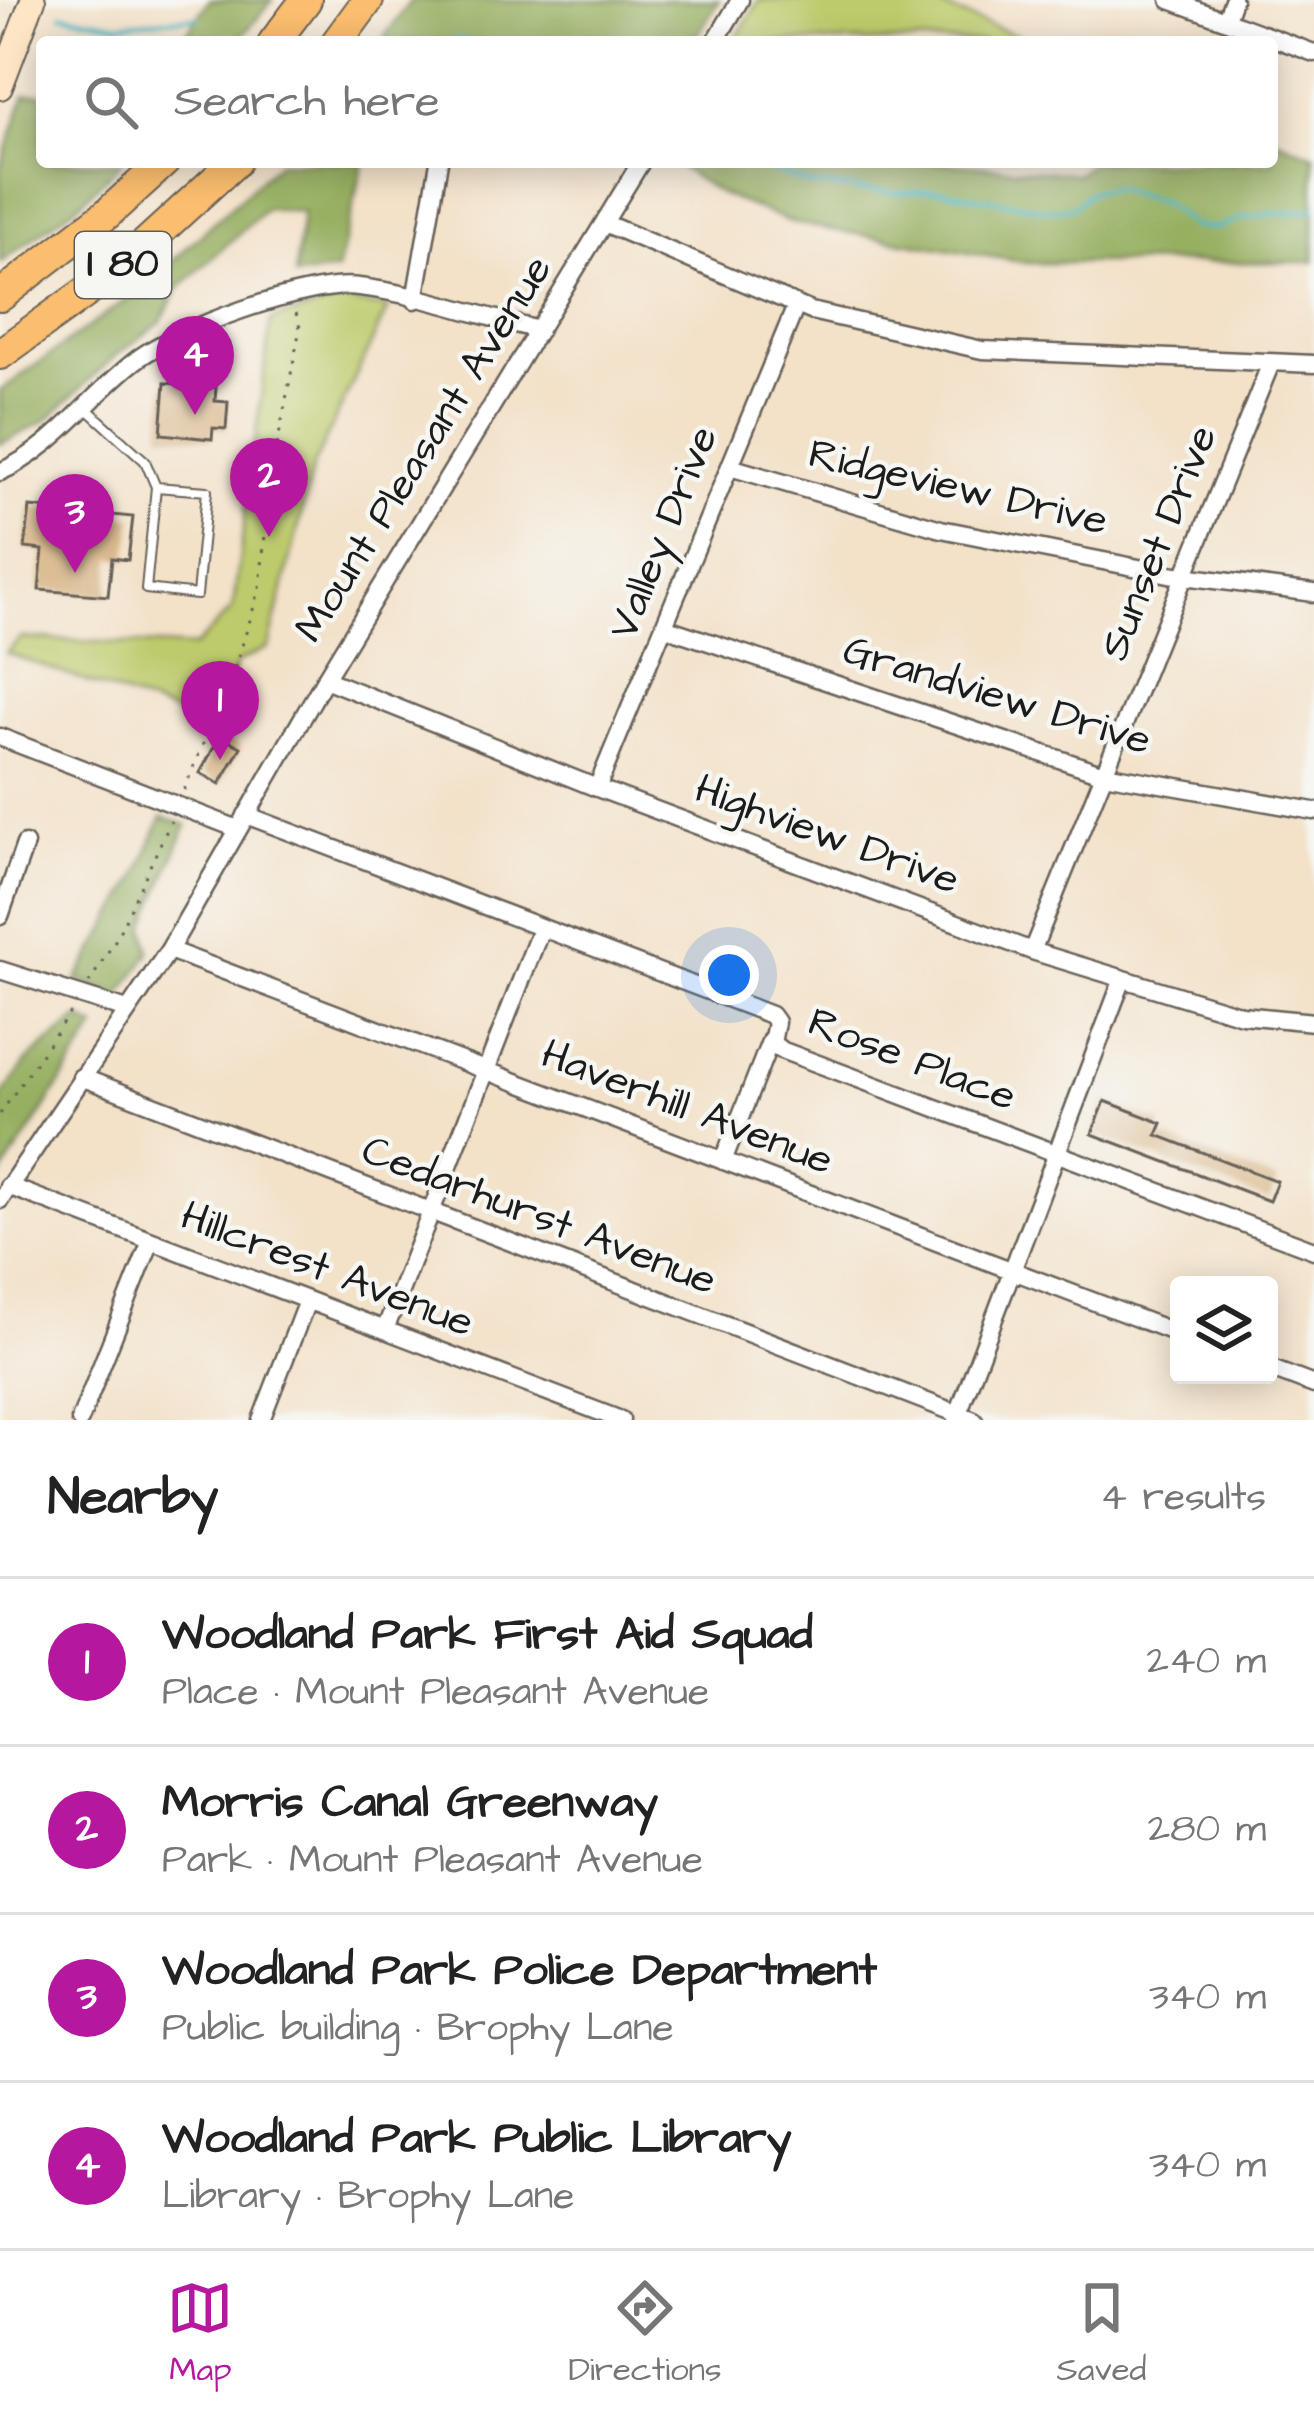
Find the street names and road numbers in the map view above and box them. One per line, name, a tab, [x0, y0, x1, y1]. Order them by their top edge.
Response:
road number: I 80	[75, 232, 171, 298]
street label: Mount Pleasant Avenue	[281, 245, 567, 653]
street label: Sunset Drive	[1086, 417, 1232, 669]
street label: Valley Drive	[595, 418, 734, 648]
street label: Ridgeview Drive	[803, 425, 1113, 551]
street label: Grandview Drive	[836, 622, 1158, 770]
street label: Highview Drive	[687, 760, 967, 910]
street label: Rose Place	[800, 994, 1024, 1126]
street label: Haverhill Avenue	[533, 1026, 841, 1190]
street label: Cedarhurst Avenue	[353, 1122, 725, 1310]
street label: Hillcrest Avenue	[172, 1188, 482, 1352]

